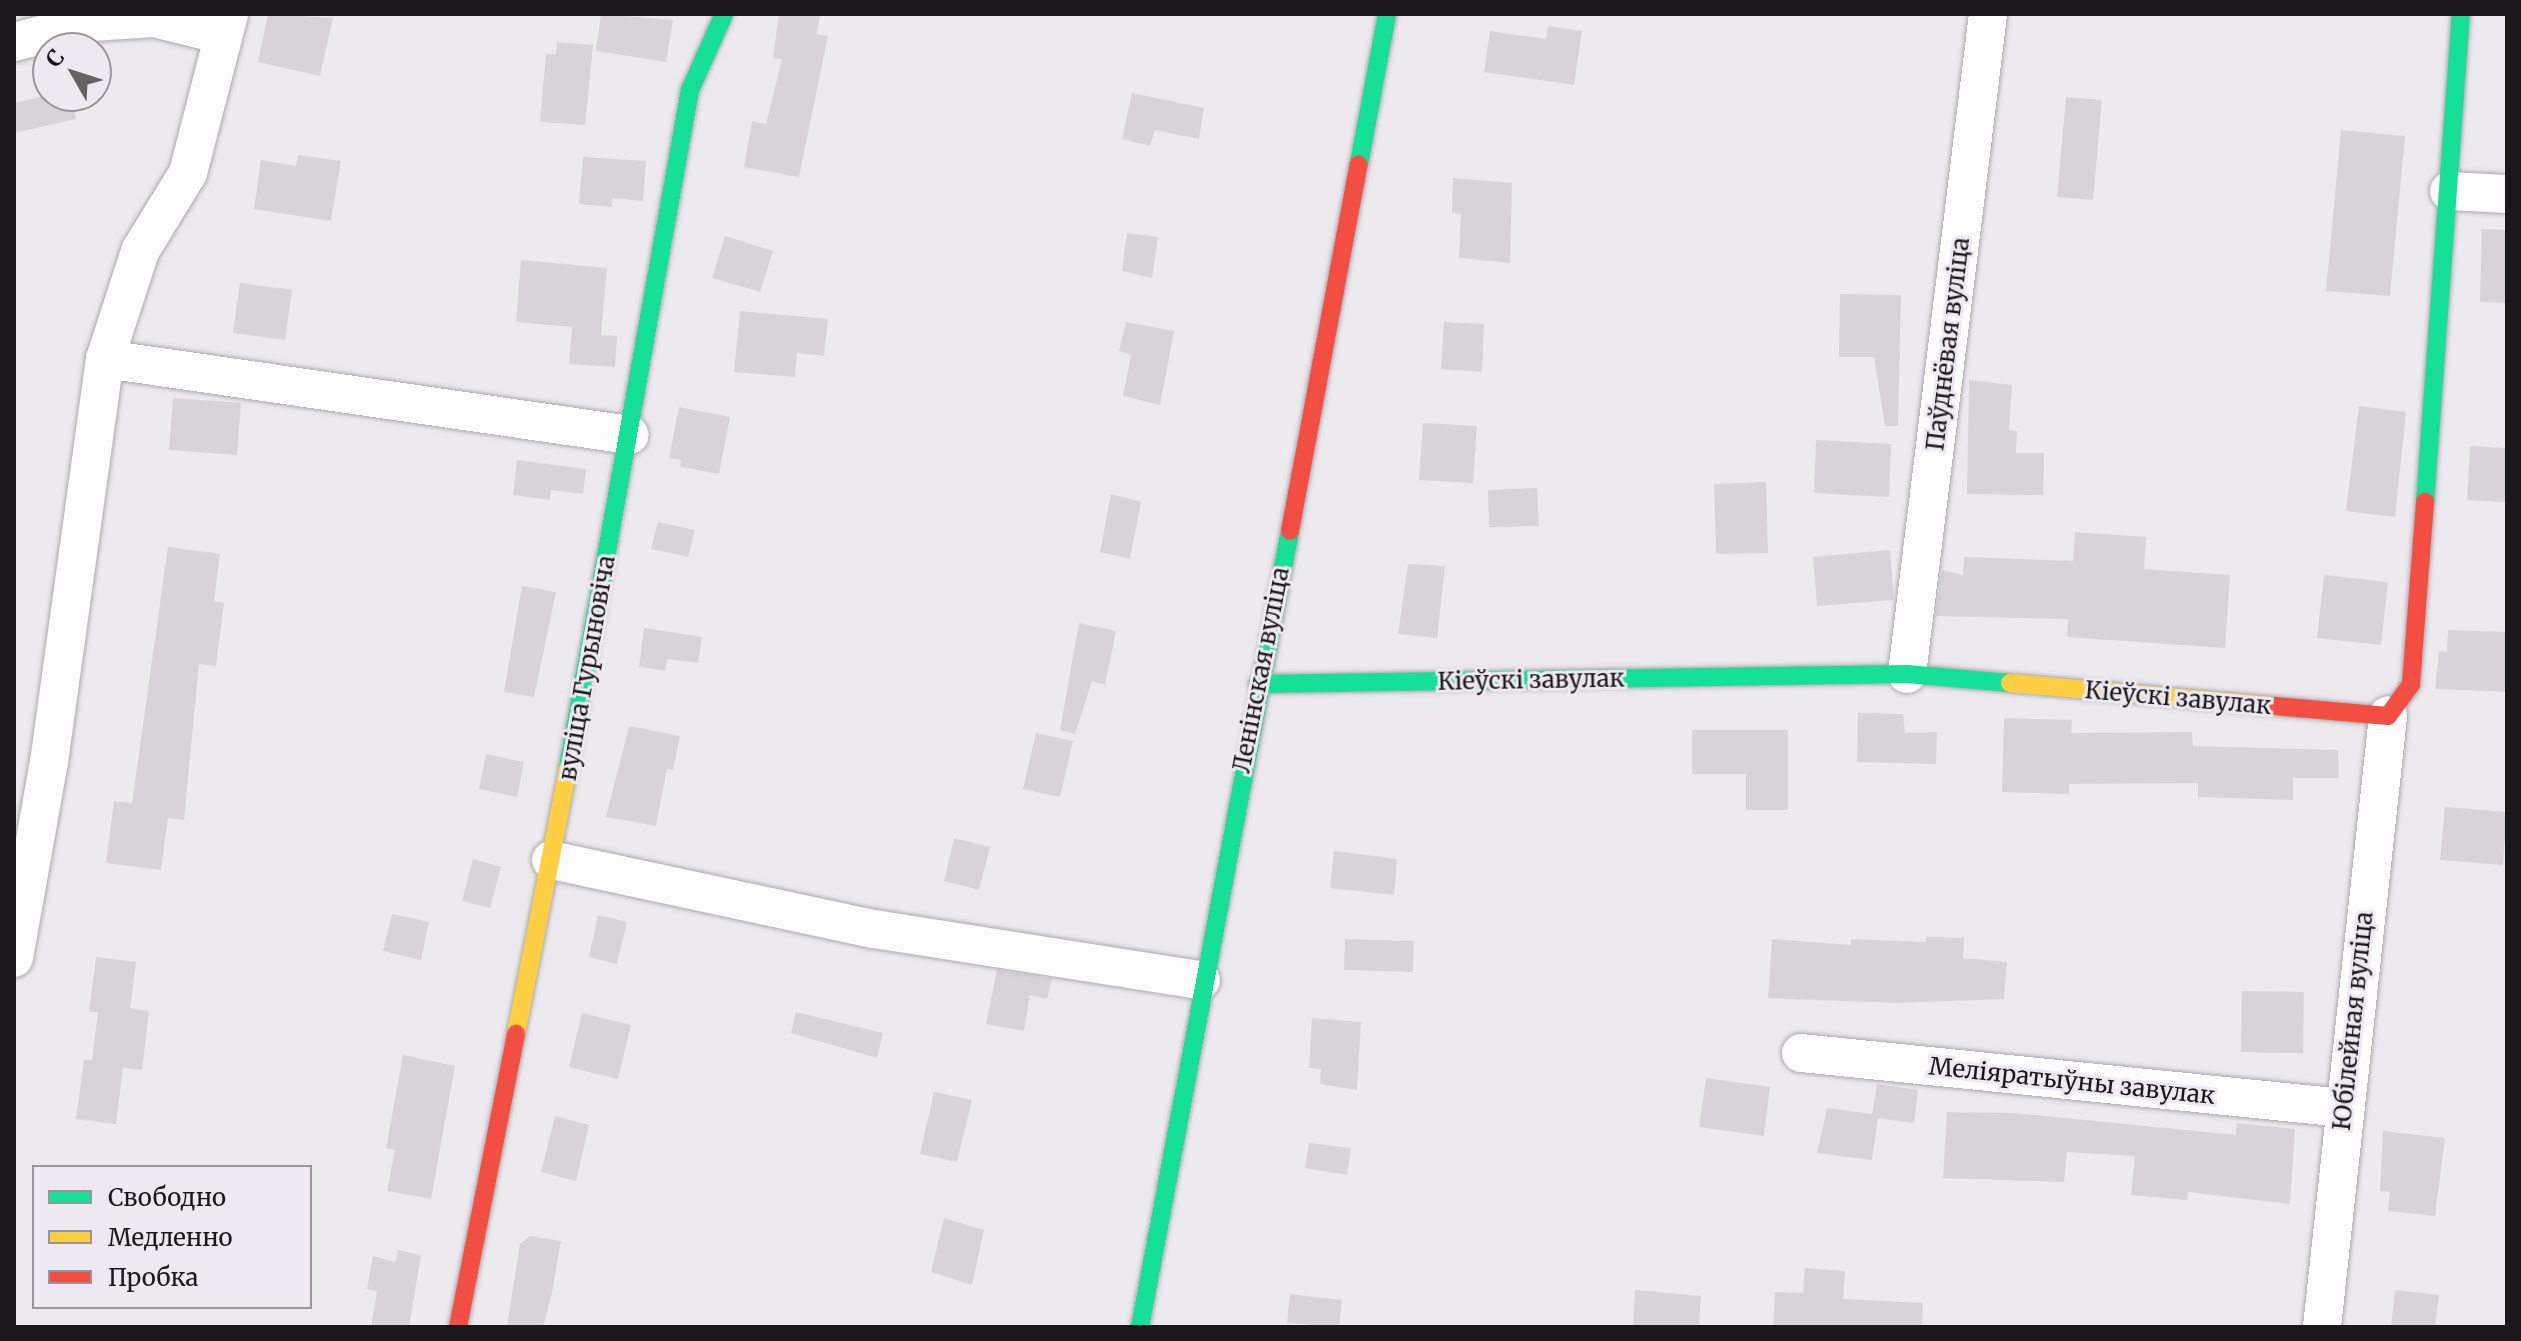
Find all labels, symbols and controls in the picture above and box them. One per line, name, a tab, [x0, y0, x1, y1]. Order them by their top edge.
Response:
north arrow	[32, 32, 112, 112]
text: С	[39, 44, 70, 73]
street label: Паўднёвая вуліца	[1921, 236, 1975, 452]
street label: вуліца Гурыновіча	[553, 553, 621, 783]
street label: Ленінская вуліца	[1227, 565, 1295, 775]
street label: Кіеўскі завулак	[1437, 664, 1625, 696]
street label: Кіеўскі завулак	[2084, 676, 2272, 720]
street label: Юбілейная вуліца	[2327, 910, 2379, 1132]
street label: Меліяратыўны завулак	[1928, 1052, 2216, 1110]
legend	[32, 1165, 312, 1309]
text: Свободно	[108, 1182, 226, 1213]
text: Медленно	[108, 1222, 232, 1253]
text: Пробка	[108, 1262, 198, 1293]

